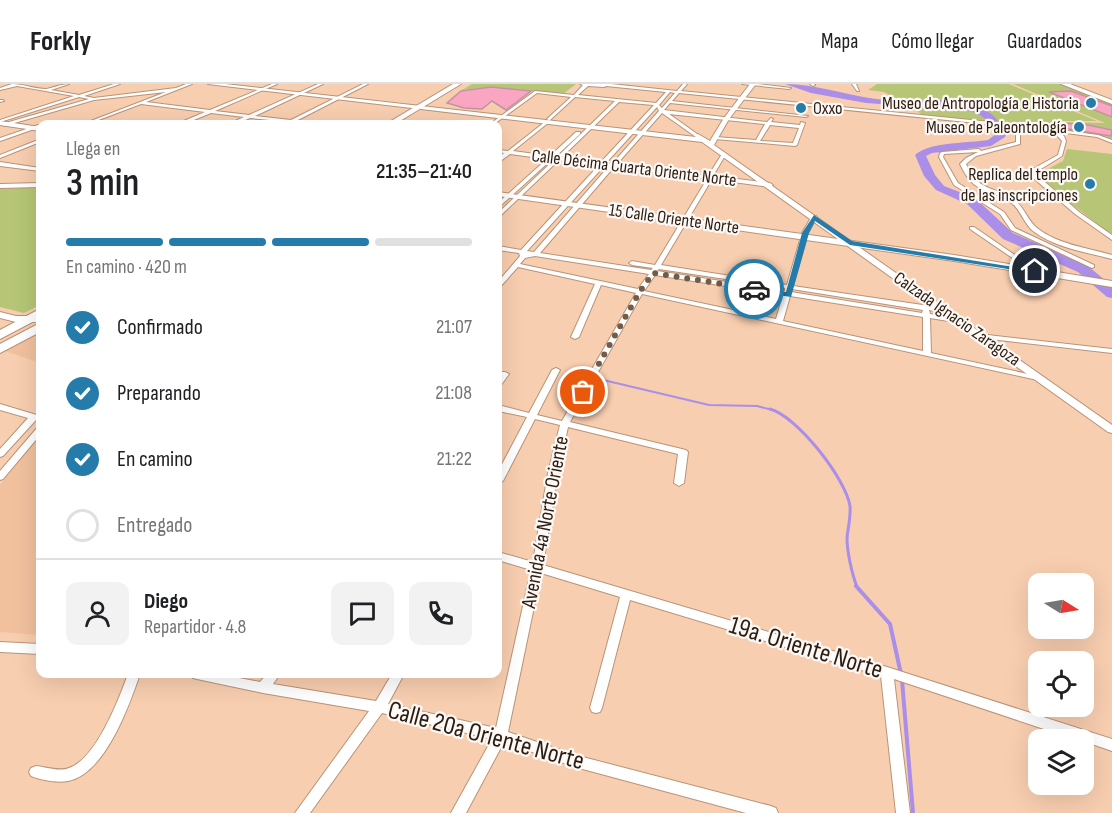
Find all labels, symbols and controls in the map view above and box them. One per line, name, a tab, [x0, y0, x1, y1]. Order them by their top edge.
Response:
text: Forkly	[30, 25, 91, 58]
text: Mapa	[821, 29, 858, 54]
text: Cómo llegar	[891, 29, 974, 54]
text: Guardados	[1007, 29, 1082, 54]
place label: Museo de Antropología e Historia	[882, 93, 1079, 114]
marker: Museo de Antropología e Historia	[1084, 96, 1098, 110]
place label: Oxxo	[813, 98, 843, 119]
marker: Oxxo	[794, 101, 808, 115]
place label: Museo de Paleontología	[926, 117, 1067, 138]
marker: Museo de Paleontología	[1072, 120, 1086, 134]
text: Llega en	[66, 137, 120, 161]
street label: Calle Décima Cuarta Oriente Norte	[530, 145, 738, 191]
text: 21:35–21:40	[376, 158, 472, 185]
text: 3 min	[66, 160, 139, 207]
place label: Replica del templo de las inscripciones	[961, 164, 1078, 206]
marker: Replica del templo de las inscripciones	[1083, 177, 1097, 191]
street label: 15 Calle Oriente Norte	[608, 199, 740, 239]
pin	[1009, 245, 1060, 296]
icon: home	[1018, 254, 1051, 287]
text: En camino · 420 m	[66, 255, 187, 279]
courier	[724, 259, 784, 319]
street label: Calzada Ignacio Zaragoza	[890, 268, 1024, 371]
icon: car	[738, 273, 771, 306]
icon: check	[66, 311, 99, 344]
text: Confirmado	[117, 314, 203, 341]
text: 21:07	[436, 315, 472, 339]
pin	[557, 366, 608, 417]
icon: bag	[566, 375, 599, 408]
icon: check	[66, 377, 99, 410]
text: Preparando	[117, 380, 201, 407]
text: 21:08	[435, 381, 472, 405]
street label: Avenida 4a Norte Oriente	[516, 434, 574, 611]
icon: check	[66, 443, 99, 476]
text: En camino	[117, 446, 193, 473]
text: 21:22	[436, 447, 472, 471]
text: Entregado	[117, 512, 192, 539]
north arrow	[1028, 573, 1094, 639]
map controls	[1028, 573, 1094, 795]
button: person	[66, 582, 129, 645]
button: chat	[331, 582, 394, 645]
button: phone	[409, 582, 472, 645]
text: Diego	[144, 588, 188, 615]
street label: 19a. Oriente Norte	[726, 610, 886, 686]
text: Repartidor · 4.8	[144, 615, 246, 639]
button: locate	[1028, 651, 1094, 717]
street label: Calle 20a Oriente Norte	[384, 695, 588, 777]
button: layers	[1028, 729, 1094, 795]

